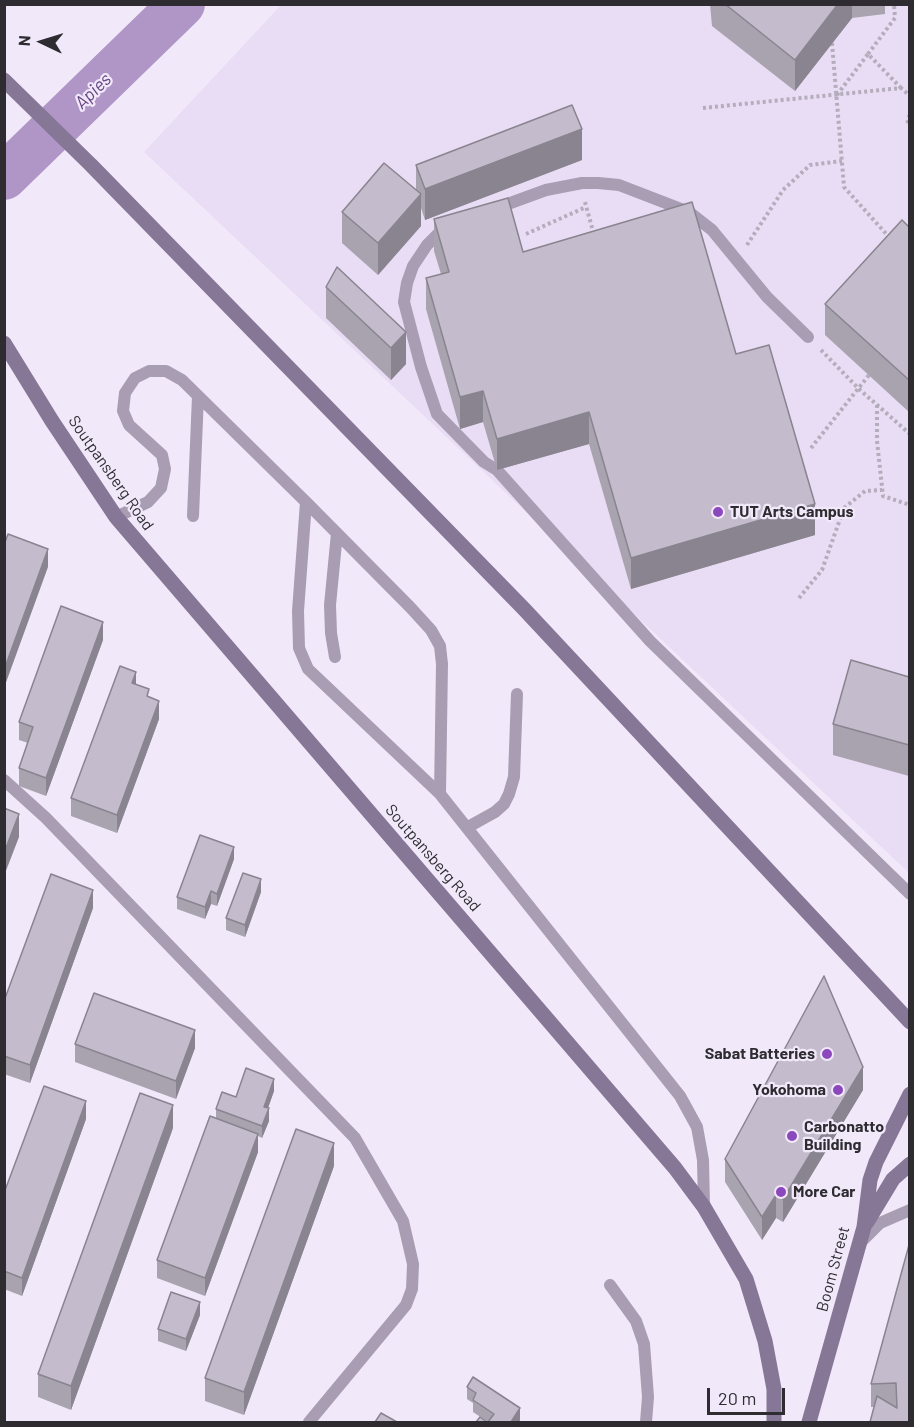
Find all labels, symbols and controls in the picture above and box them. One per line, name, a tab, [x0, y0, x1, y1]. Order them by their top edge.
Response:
north arrow	[12, 12, 72, 72]
text: N	[14, 35, 33, 47]
water label: Apies	[70, 69, 116, 113]
street label: Soutpansberg Road	[64, 412, 158, 534]
place label: TUT Arts Campus	[730, 502, 854, 522]
marker: TUT Arts Campus	[711, 505, 725, 519]
street label: Soutpansberg Road	[381, 800, 485, 916]
place label: Sabat Batteries	[705, 1044, 815, 1064]
marker: Sabat Batteries	[820, 1047, 834, 1061]
place label: Yokohoma	[752, 1080, 826, 1100]
marker: Yokohoma	[831, 1083, 845, 1097]
place label: Carbonatto Building	[804, 1117, 884, 1155]
marker: Carbonatto Building	[785, 1129, 799, 1143]
place label: More Car	[793, 1182, 855, 1202]
marker: More Car	[774, 1185, 788, 1199]
street label: Boom Street	[812, 1224, 854, 1314]
scale bar	[710, 1376, 788, 1414]
text: 20 m	[718, 1387, 756, 1409]

